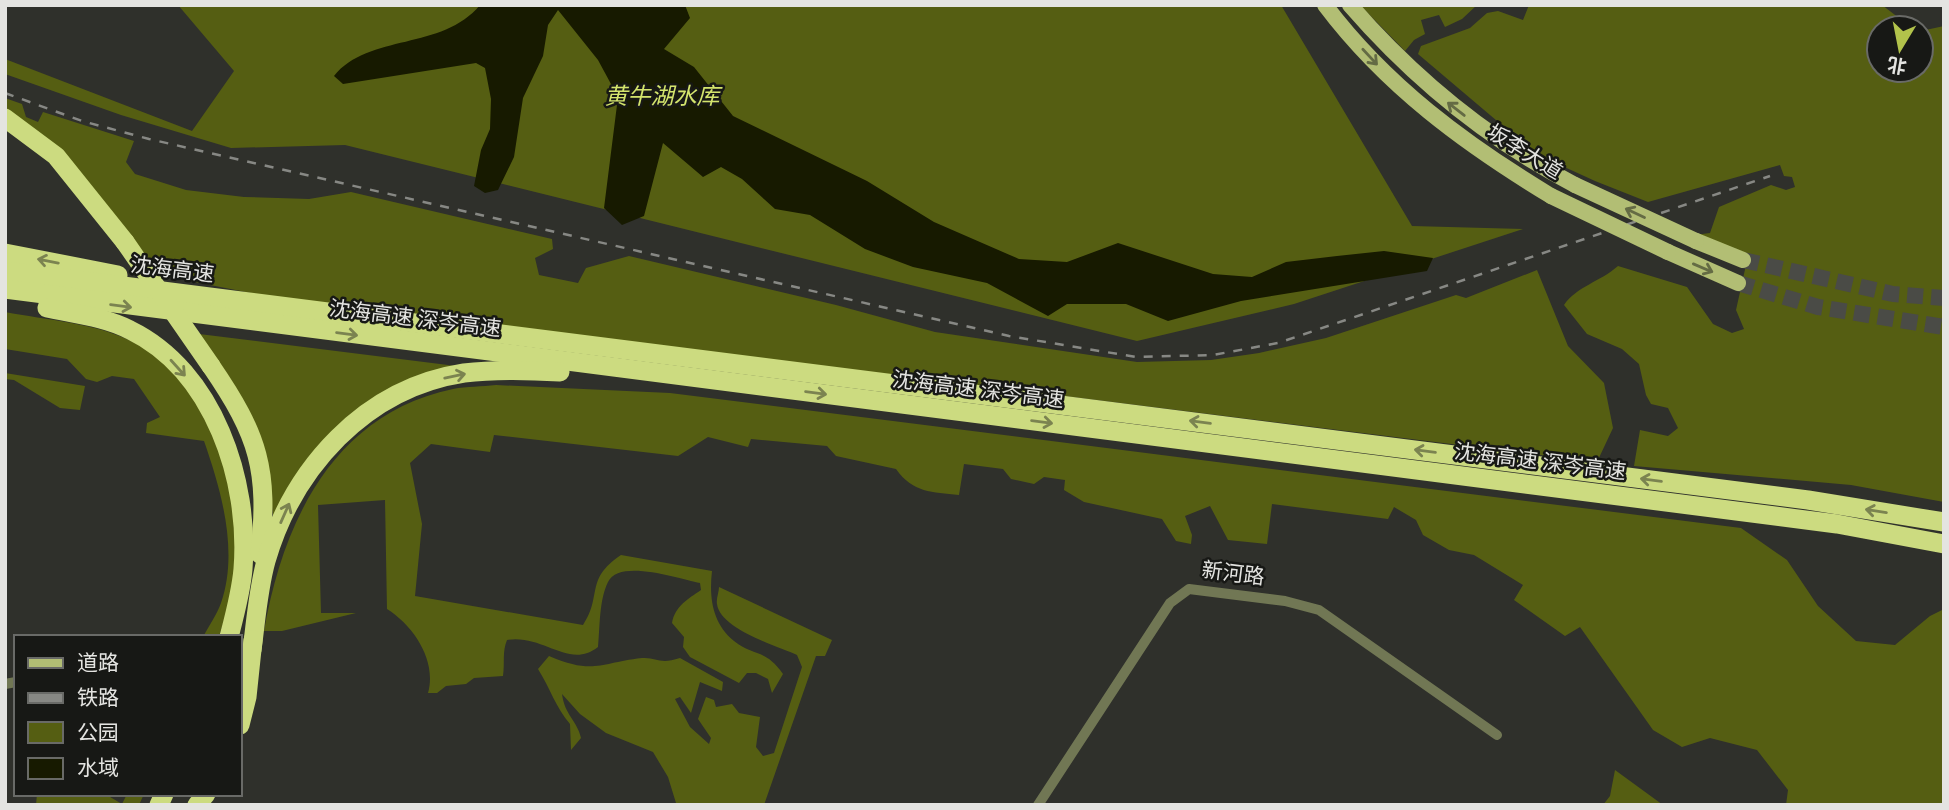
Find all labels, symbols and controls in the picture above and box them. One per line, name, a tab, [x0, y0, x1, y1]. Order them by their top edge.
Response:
north arrow	[1865, 14, 1935, 84]
one-way arrow	[1361, 48, 1378, 65]
text: 北	[1886, 50, 1909, 77]
water label: 黄牛湖水库	[605, 84, 724, 113]
one-way arrow	[1447, 102, 1465, 117]
street label: 坂李大道	[1481, 119, 1567, 187]
one-way arrow	[1625, 206, 1646, 219]
street label: 沈海高速	[129, 252, 215, 290]
one-way arrow	[38, 254, 60, 268]
one-way arrow	[1692, 262, 1713, 275]
street label: 沈海高速 深岑高速	[328, 296, 502, 344]
one-way arrow	[110, 299, 132, 312]
one-way arrow	[335, 328, 358, 341]
one-way arrow	[170, 359, 187, 376]
street label: 沈海高速 深岑高速	[891, 367, 1065, 415]
one-way arrow	[443, 368, 466, 382]
one-way arrow	[804, 387, 827, 400]
one-way arrow	[1189, 415, 1212, 428]
one-way arrow	[1030, 416, 1052, 429]
street label: 沈海高速 深岑高速	[1453, 439, 1627, 487]
one-way arrow	[1415, 444, 1437, 457]
one-way arrow	[1640, 473, 1663, 486]
one-way arrow	[278, 503, 292, 524]
one-way arrow	[1865, 504, 1888, 517]
street label: 新河路	[1200, 558, 1266, 592]
legend	[14, 635, 242, 796]
text: 道路	[77, 651, 119, 678]
text: 铁路	[77, 686, 119, 713]
text: 公园	[77, 721, 119, 748]
text: 水域	[77, 756, 119, 783]

